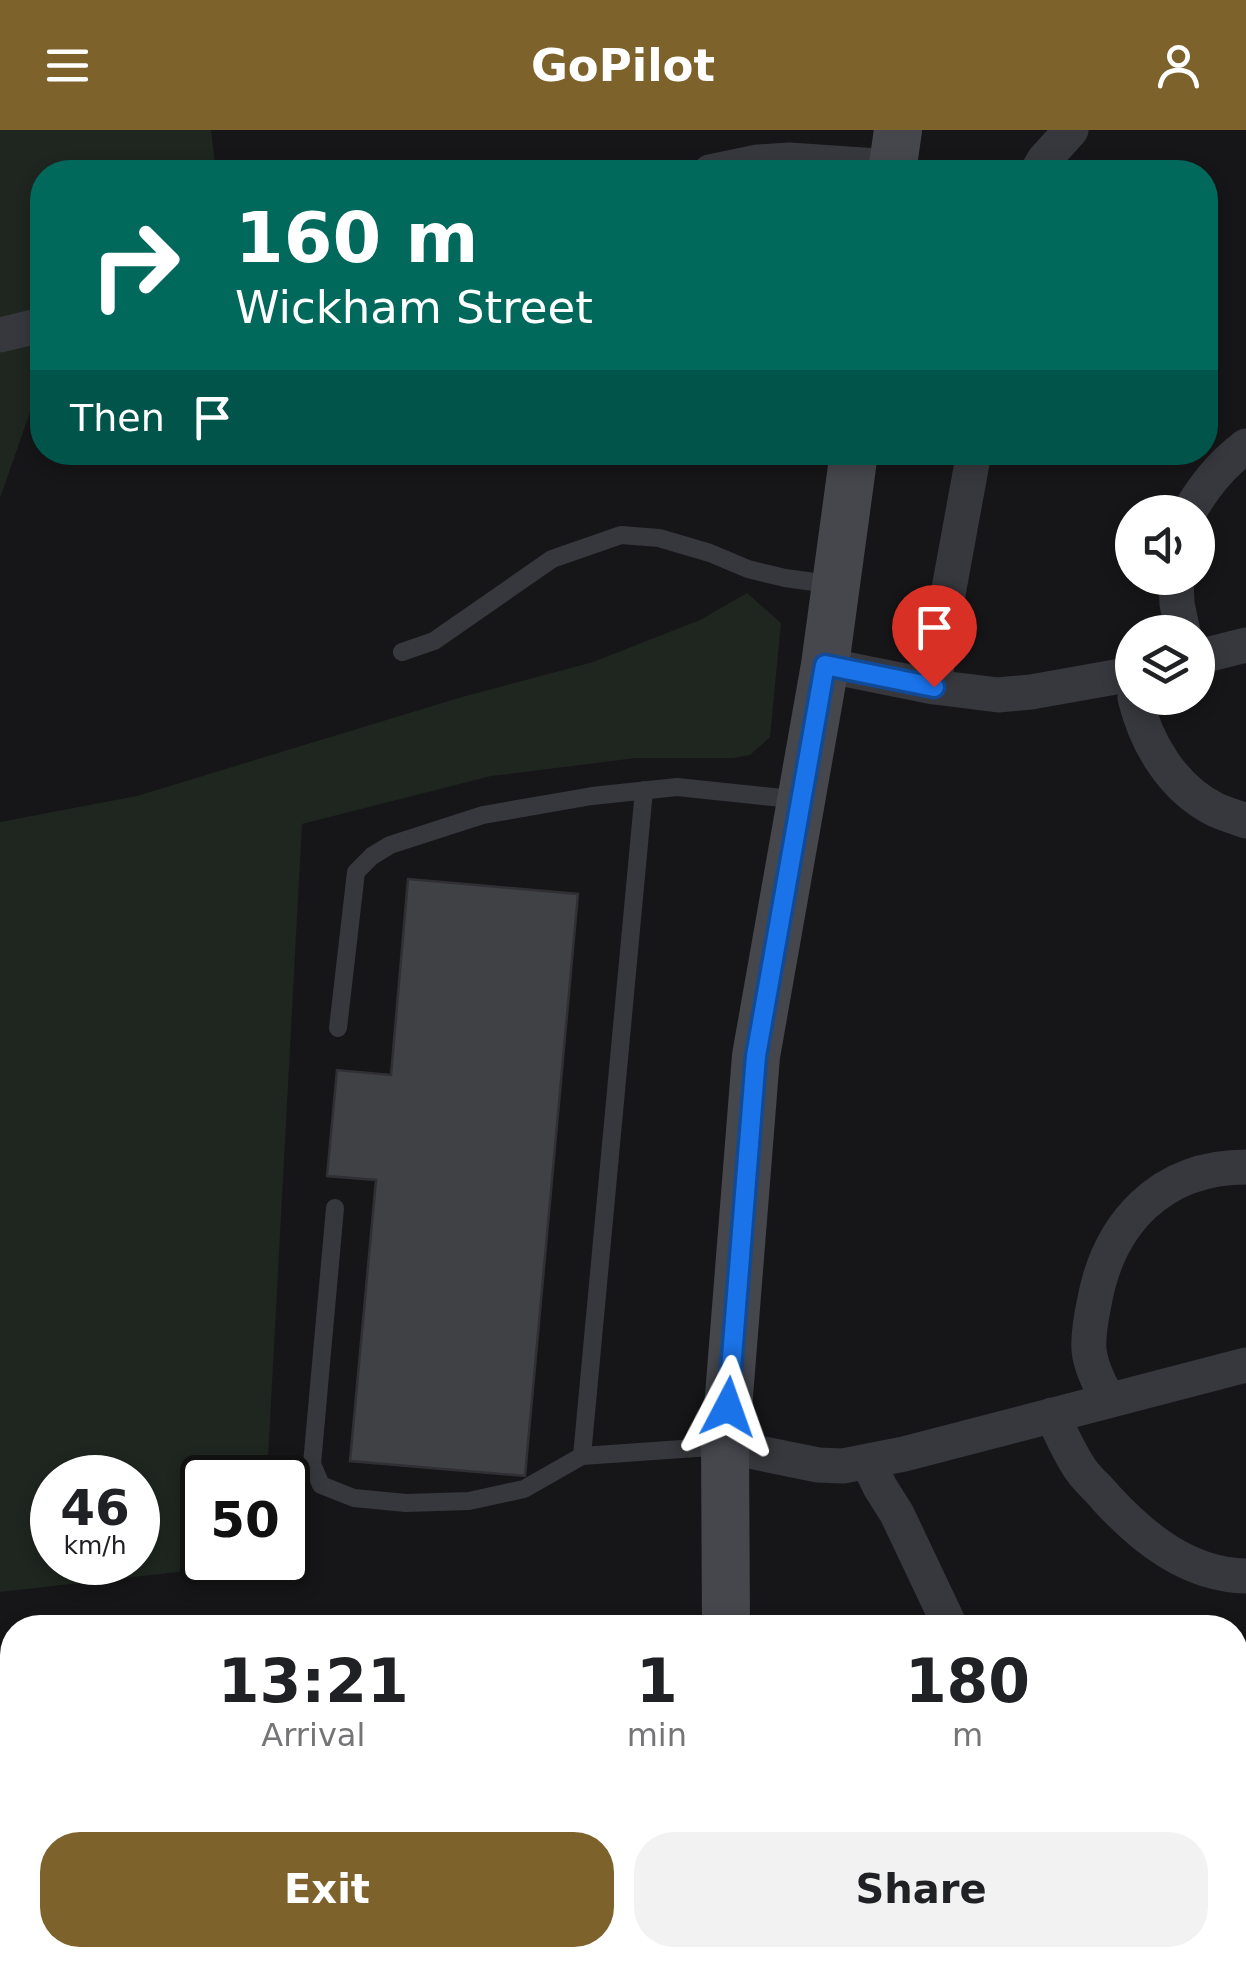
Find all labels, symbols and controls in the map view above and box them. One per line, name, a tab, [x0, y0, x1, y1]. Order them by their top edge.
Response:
icon: menu	[40, 38, 95, 93]
icon: person	[1151, 38, 1206, 93]
text: GoPilot	[531, 39, 715, 92]
text: 160 m	[235, 197, 478, 279]
icon: right	[70, 200, 200, 330]
text: Wickham Street	[235, 281, 593, 334]
icon: arrive	[185, 390, 240, 445]
text: Then	[70, 396, 165, 440]
map controls	[1115, 495, 1215, 715]
button: sound	[1115, 495, 1215, 595]
pin	[892, 585, 977, 688]
icon: arrive	[907, 600, 962, 655]
button: layers	[1115, 615, 1215, 715]
position arrow	[676, 1355, 780, 1459]
speed limit sign: 50	[180, 1455, 310, 1585]
text: 46	[60, 1479, 130, 1537]
text: km/h	[63, 1531, 127, 1560]
text: 13:21	[218, 1646, 409, 1716]
text: 1	[636, 1646, 678, 1716]
text: 180	[905, 1646, 1030, 1716]
text: Arrival	[261, 1716, 365, 1754]
text: min	[627, 1716, 687, 1754]
text: m	[952, 1716, 983, 1754]
button: Exit	[40, 1832, 614, 1947]
button: Share	[634, 1832, 1208, 1947]

